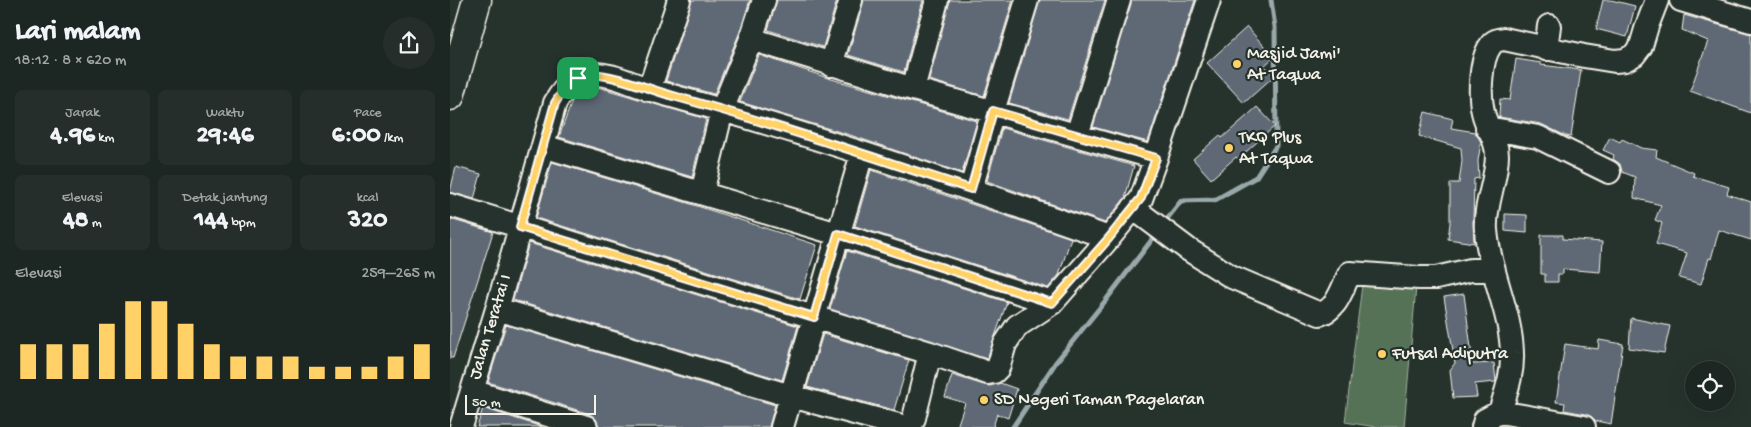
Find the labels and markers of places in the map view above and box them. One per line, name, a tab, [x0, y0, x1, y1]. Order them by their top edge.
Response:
place label: Masjid Jami' At Taqwa	[1247, 44, 1341, 86]
pin	[557, 57, 599, 99]
marker: Masjid Jami' At Taqwa	[1231, 58, 1243, 70]
place label: TKQ Plus At Taqwa	[1238, 128, 1314, 170]
marker: TKQ Plus At Taqwa	[1223, 142, 1235, 154]
place label: Futsal Adiputra	[1391, 344, 1509, 365]
marker: Futsal Adiputra	[1376, 348, 1388, 360]
place label: SD Negeri Taman Pagelaran	[994, 390, 1205, 411]
marker: SD Negeri Taman Pagelaran	[978, 394, 990, 406]

